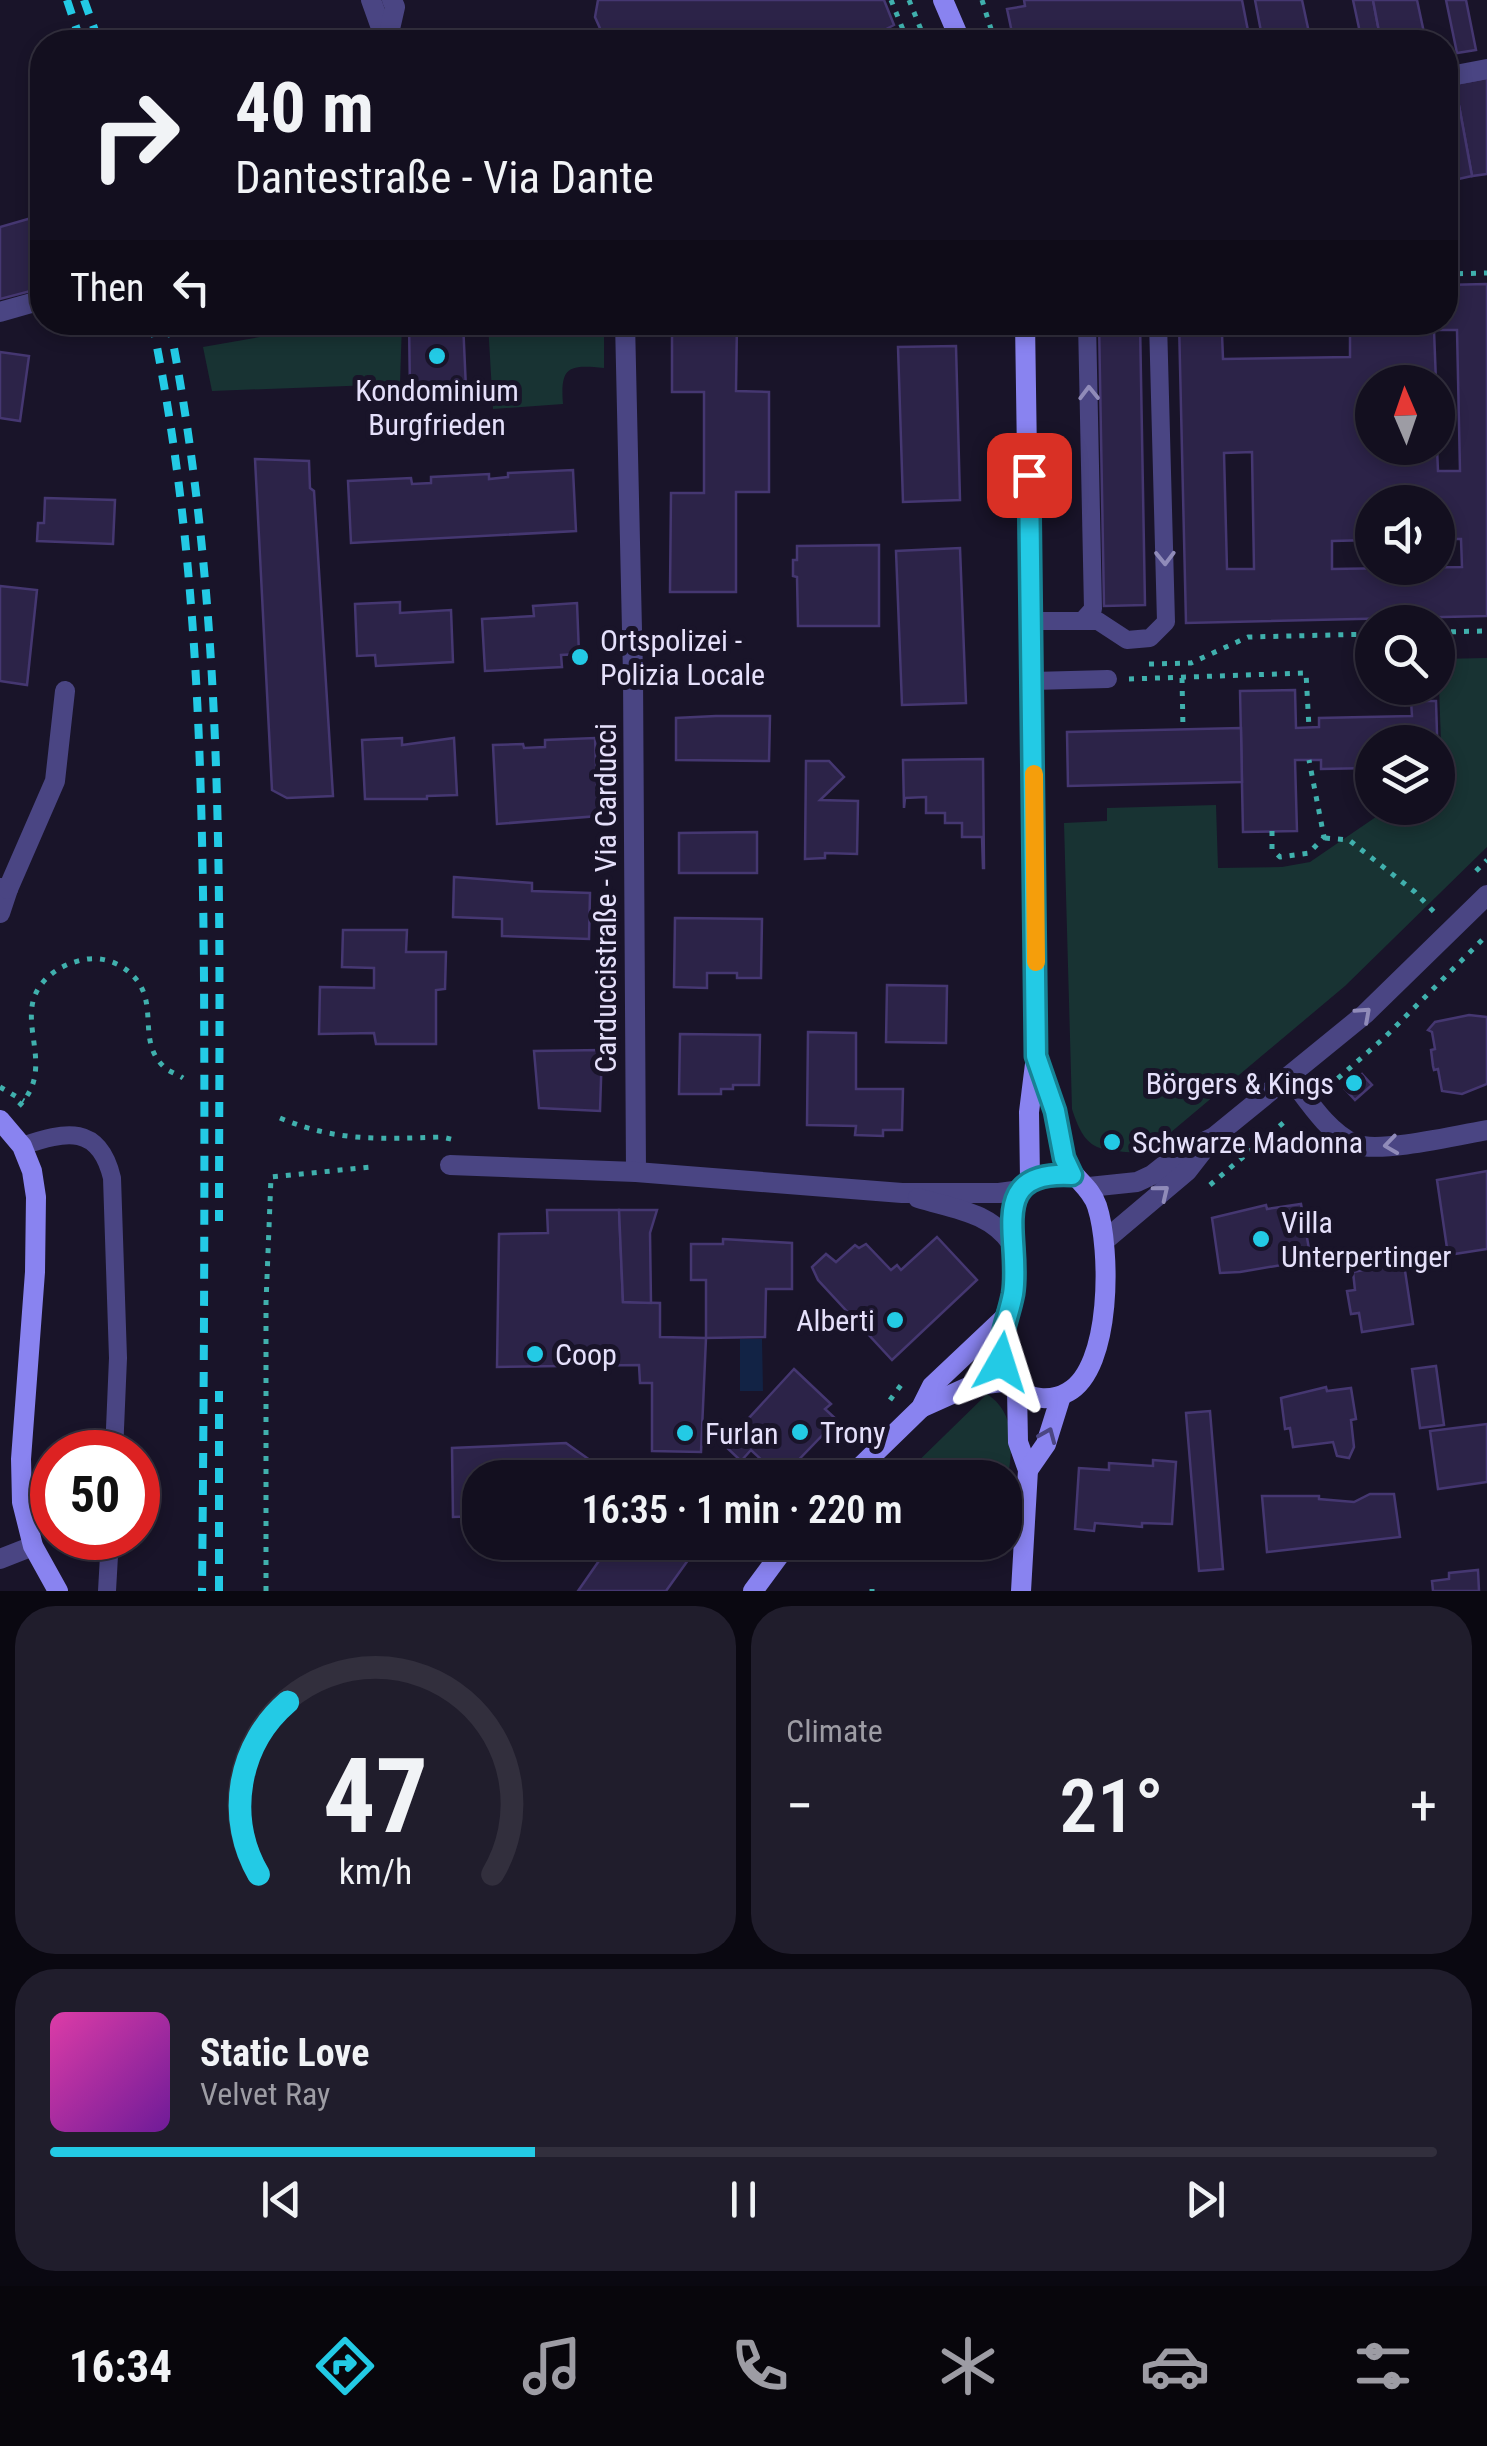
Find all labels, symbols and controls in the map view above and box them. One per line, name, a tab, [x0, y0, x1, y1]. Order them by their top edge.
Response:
text: 40 m	[235, 67, 374, 149]
icon: right	[70, 70, 200, 200]
text: Dantestraße - Via Dante	[235, 151, 654, 204]
icon: left	[164, 260, 219, 315]
text: Then	[70, 266, 144, 310]
marker: Kondominium Burgfrieden	[426, 345, 448, 367]
north arrow	[1355, 365, 1455, 465]
map controls	[1355, 365, 1455, 825]
place label: Kondominium Burgfrieden	[355, 373, 519, 442]
one-way arrow	[1078, 385, 1099, 401]
pin	[987, 433, 1072, 518]
icon: arrive	[1002, 448, 1057, 503]
button: sound	[1355, 485, 1455, 585]
one-way arrow	[1154, 551, 1175, 567]
button: search	[1355, 605, 1455, 705]
place label: Ortspolizei - Polizia Locale	[600, 623, 765, 692]
marker: Ortspolizei - Polizia Locale	[569, 646, 591, 668]
street label: Carduccistraße - Via Carducci	[588, 723, 623, 1073]
button: layers	[1355, 725, 1455, 825]
one-way arrow	[1352, 1008, 1371, 1026]
place label: Börgers & Kings	[1146, 1066, 1334, 1101]
marker: Börgers & Kings	[1343, 1072, 1365, 1094]
place label: Schwarze Madonna	[1132, 1125, 1363, 1160]
marker: Schwarze Madonna	[1101, 1131, 1123, 1153]
one-way arrow	[1382, 1134, 1399, 1155]
one-way arrow	[1150, 1186, 1168, 1204]
place label: Villa Unterpertinger	[1281, 1205, 1451, 1274]
marker: Villa Unterpertinger	[1250, 1228, 1272, 1250]
place label: Alberti	[796, 1303, 875, 1338]
marker: Alberti	[884, 1309, 906, 1331]
position arrow	[949, 1310, 1053, 1414]
place label: Coop	[555, 1337, 617, 1372]
marker: Coop	[524, 1343, 546, 1365]
place label: Trony	[820, 1415, 885, 1450]
place label: Furlan	[705, 1416, 779, 1451]
marker: Trony	[789, 1421, 811, 1443]
marker: Furlan	[674, 1422, 696, 1444]
one-way arrow	[1036, 1427, 1056, 1445]
speed limit sign: 50	[30, 1430, 160, 1560]
text: 16:35 · 1 min · 220 m	[582, 1488, 902, 1532]
text: Climate	[786, 1712, 883, 1750]
text: 47	[323, 1736, 428, 1857]
text: 21°	[1059, 1762, 1164, 1850]
text: −	[786, 1774, 814, 1838]
text: +	[1410, 1774, 1437, 1838]
text: km/h	[339, 1851, 412, 1893]
text: Static Love	[200, 2031, 369, 2075]
text: Velvet Ray	[200, 2075, 330, 2113]
icon: previous	[254, 2172, 309, 2227]
icon: pause	[716, 2172, 771, 2227]
icon: next	[1178, 2172, 1233, 2227]
icon: directions	[310, 2331, 380, 2401]
icon: music	[517, 2331, 587, 2401]
icon: phone	[725, 2331, 795, 2401]
icon: climate	[933, 2331, 1003, 2401]
icon: car	[1140, 2331, 1210, 2401]
icon: filters	[1348, 2331, 1418, 2401]
text: 16:34	[69, 2340, 172, 2393]

